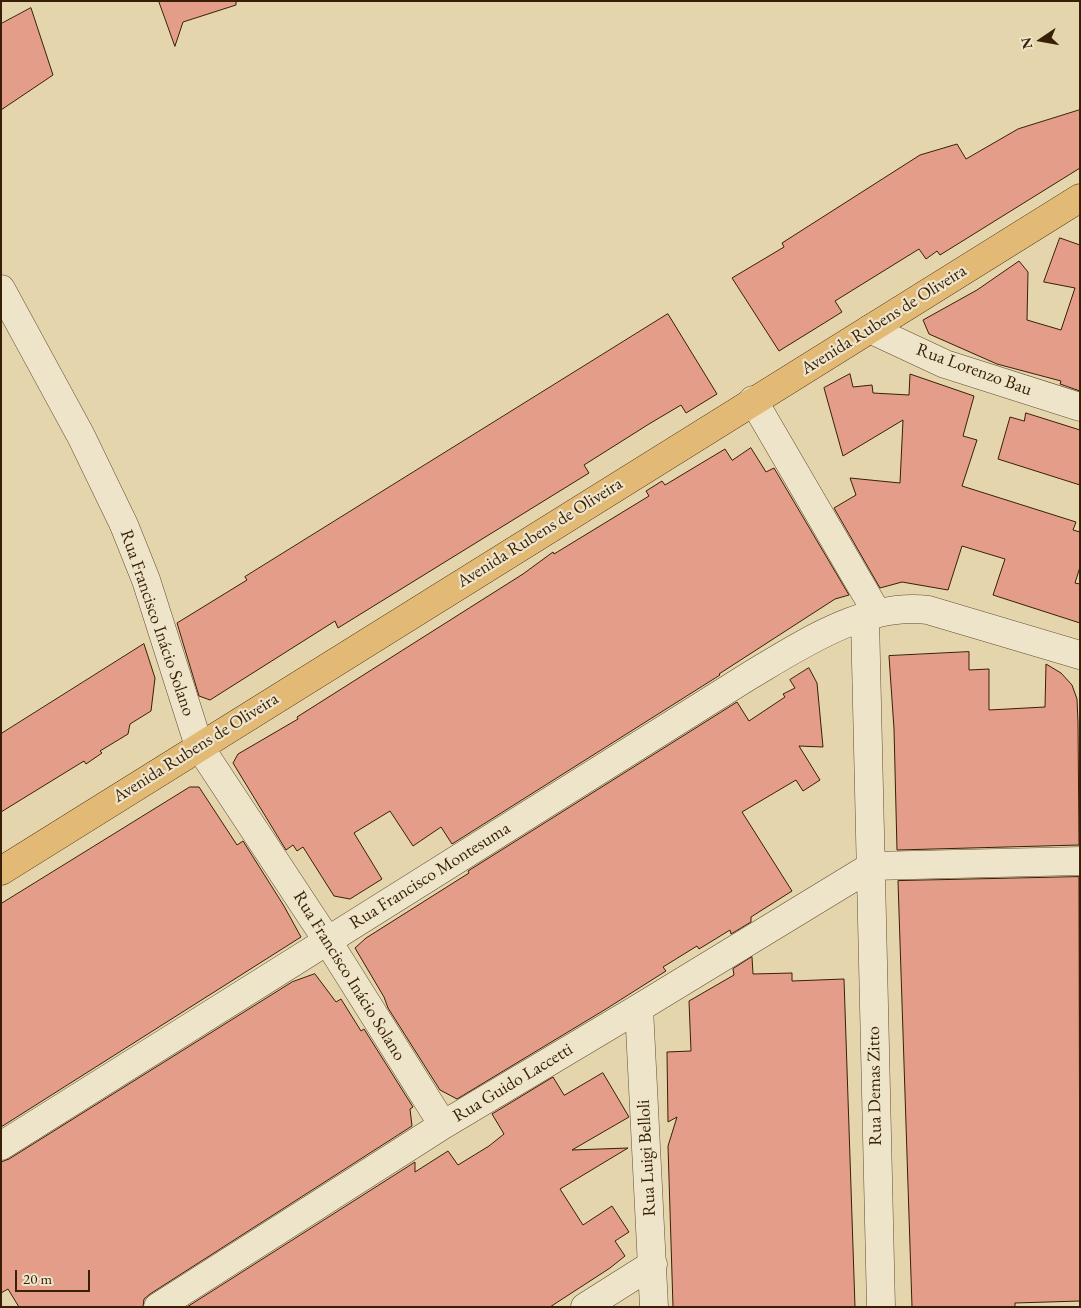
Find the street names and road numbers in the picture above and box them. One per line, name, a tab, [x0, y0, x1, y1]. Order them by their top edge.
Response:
street label: Avenida Rubens de Oliveira	[797, 260, 971, 380]
street label: Rua Lorenzo Bau	[913, 339, 1035, 401]
street label: Avenida Rubens de Oliveira	[453, 473, 627, 593]
street label: Rua Francisco Inácio Solano	[115, 527, 199, 719]
street label: Avenida Rubens de Oliveira	[109, 688, 283, 808]
street label: Rua Francisco Montesuma	[346, 818, 514, 934]
street label: Rua Francisco Inácio Solano	[288, 887, 410, 1065]
street label: Rua Demas Zitto	[863, 1026, 887, 1146]
street label: Rua Guido Laccetti	[449, 1039, 577, 1127]
street label: Rua Luigi Belloli	[633, 1099, 661, 1217]

